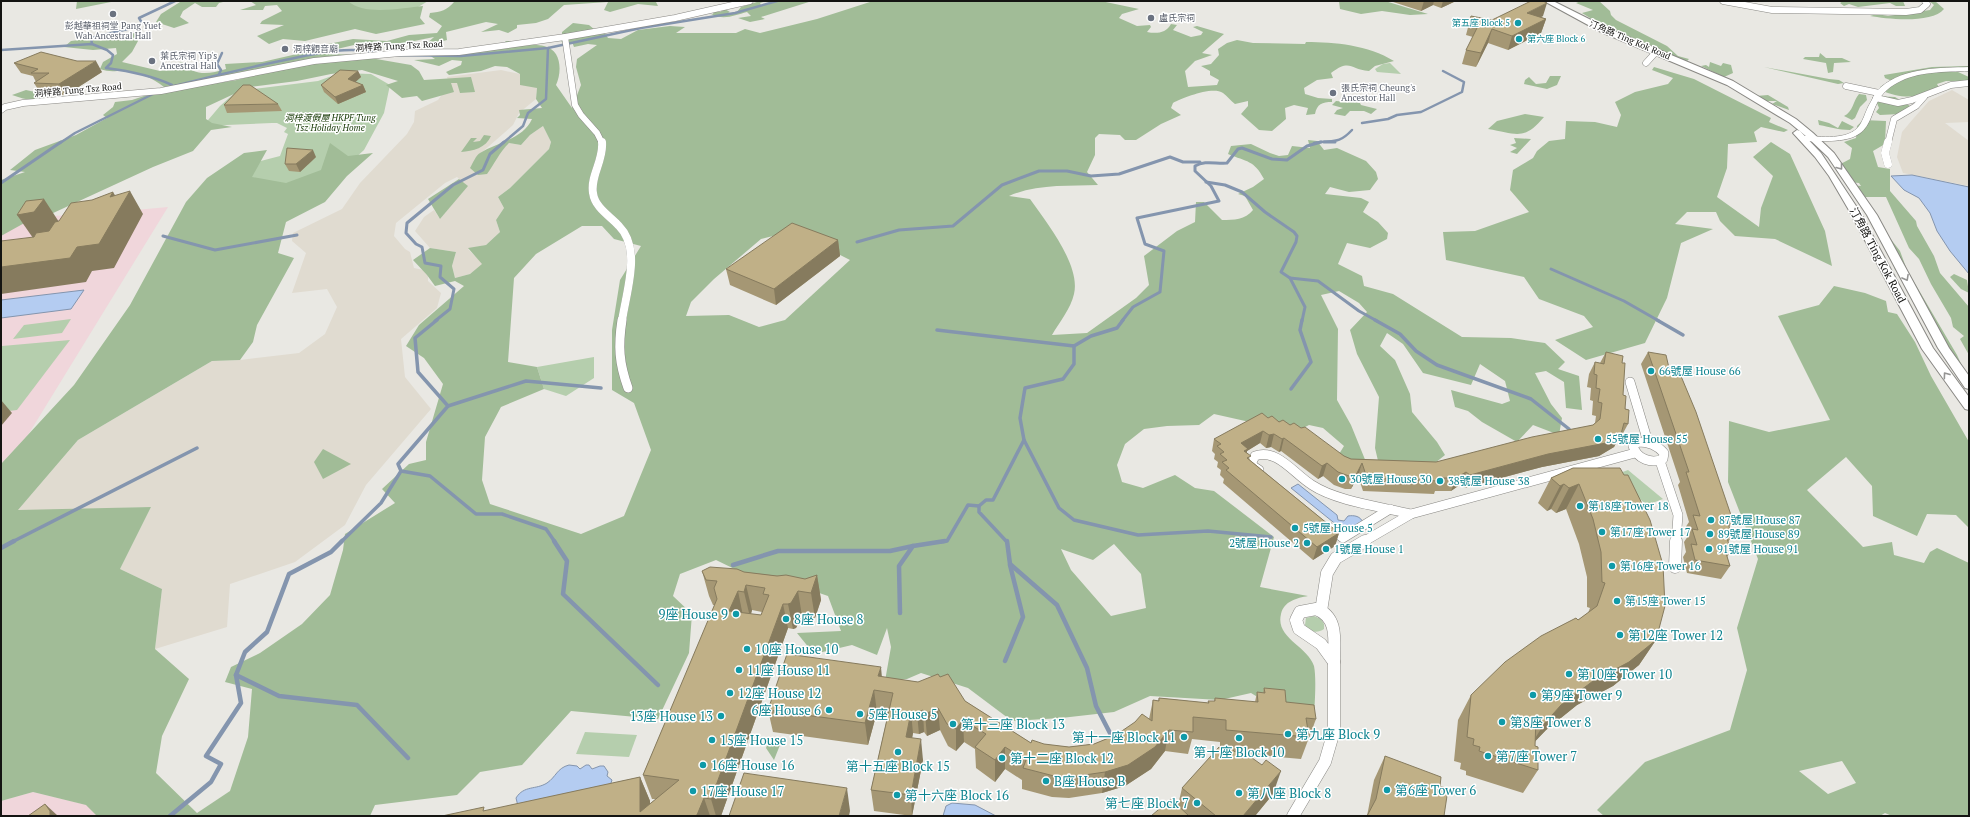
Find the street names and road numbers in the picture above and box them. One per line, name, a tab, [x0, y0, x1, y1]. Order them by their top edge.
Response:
street label: 汀角路 Ting Kok Road	[1588, 17, 1672, 63]
street label: 洞梓路 Tung Tsz Road	[355, 38, 443, 54]
street label: 洞梓路 Tung Tsz Road	[34, 80, 122, 100]
street label: 汀角路 Ting Kok Road	[1847, 205, 1909, 305]

